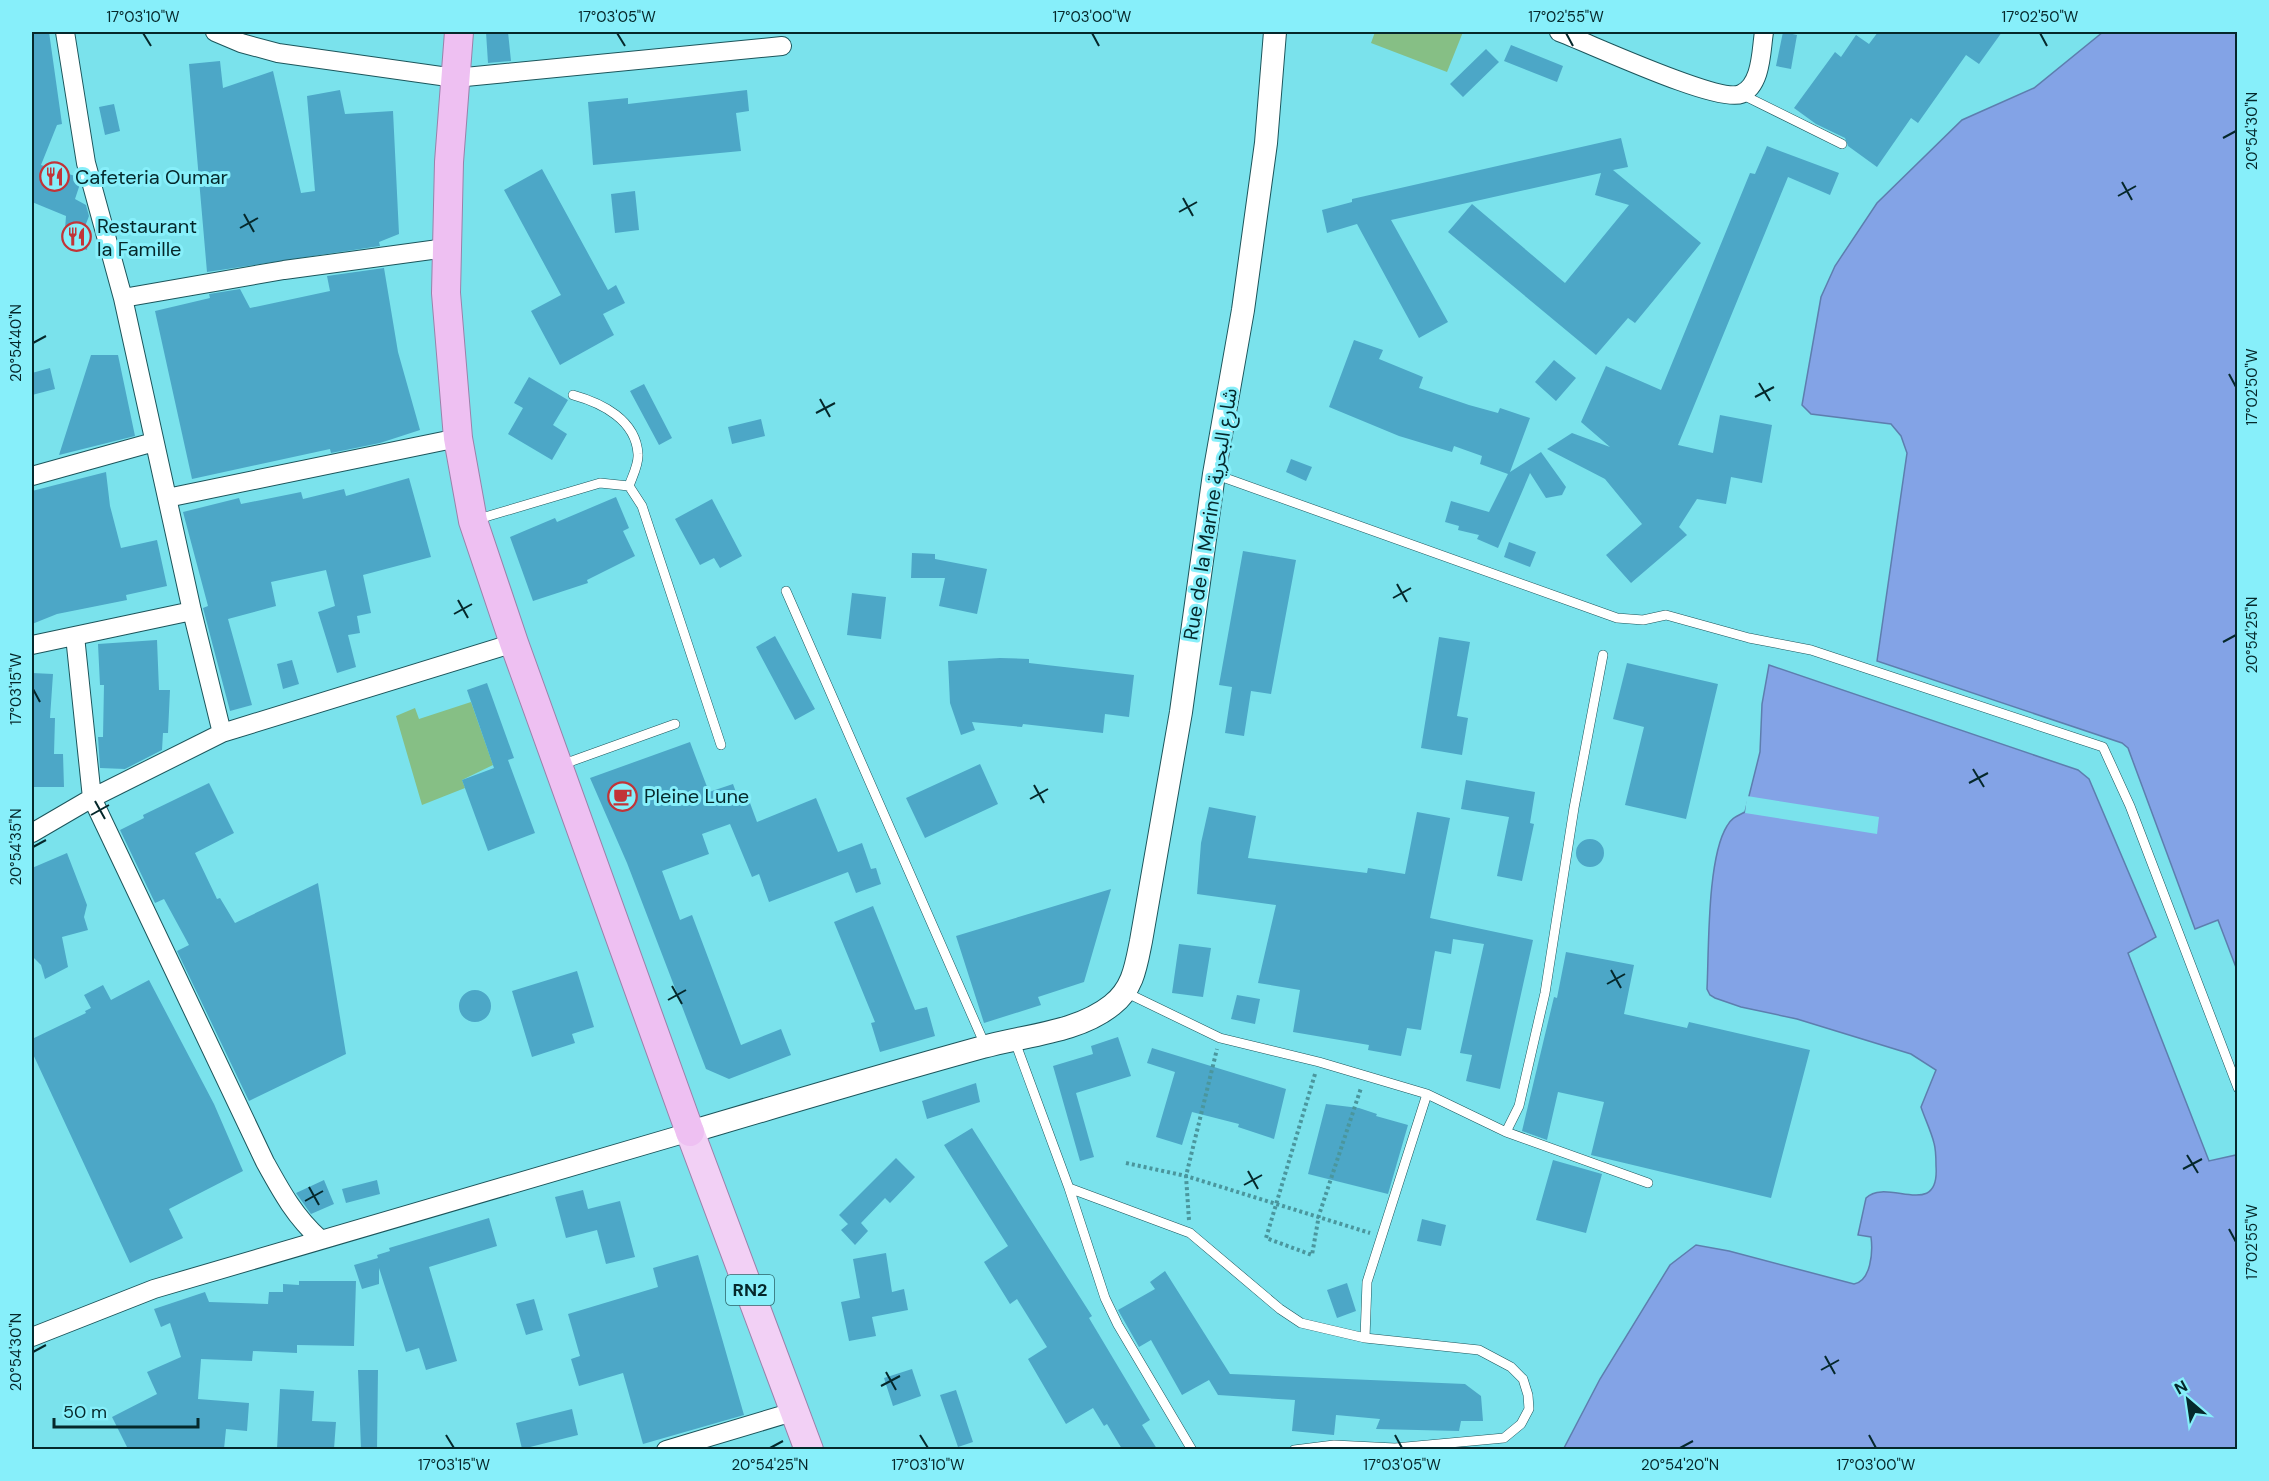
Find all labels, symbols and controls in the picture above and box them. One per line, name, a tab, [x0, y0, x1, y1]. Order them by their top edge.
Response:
text: 17°03'10"W	[106, 7, 180, 27]
text: 17°03'05"W	[578, 7, 656, 27]
text: 17°03'00"W	[1053, 7, 1132, 27]
text: 17°02'55"W	[1528, 7, 1604, 27]
text: 17°02'50"W	[2002, 7, 2079, 27]
text: 20°54'30"N	[2242, 92, 2262, 170]
restaurant icon: Cafeteria Oumar	[38, 161, 70, 193]
place label: Cafeteria Oumar	[75, 164, 228, 190]
place label: Restaurant la Famille	[97, 213, 197, 262]
restaurant icon: Restaurant la Famille	[60, 221, 92, 253]
text: 20°54'40"N	[6, 304, 26, 382]
text: 17°02'50"W	[2242, 348, 2262, 425]
street label: Rue de la Marine شارع البحرية	[1177, 386, 1245, 642]
text: 20°54'25"N	[2242, 597, 2262, 673]
text: 17°03'15"W	[6, 653, 26, 725]
cafe icon: Pleine Lune	[607, 780, 639, 812]
place label: Pleine Lune	[644, 783, 749, 809]
text: 20°54'35"N	[6, 808, 26, 886]
text: 17°02'55"W	[2242, 1204, 2262, 1280]
road number: RN2	[726, 1275, 774, 1305]
text: 20°54'30"N	[6, 1313, 26, 1391]
north arrow	[2158, 1370, 2218, 1430]
text: N	[2171, 1375, 2191, 1399]
scale bar	[54, 1391, 198, 1429]
text: 50 m	[63, 1400, 107, 1424]
text: 17°03'15"W	[418, 1455, 490, 1475]
text: 20°54'25"N	[732, 1455, 808, 1475]
text: 17°03'10"W	[891, 1455, 965, 1475]
text: 17°03'05"W	[1363, 1455, 1441, 1475]
text: 20°54'20"N	[1641, 1455, 1719, 1475]
text: 17°03'00"W	[1837, 1455, 1916, 1475]

